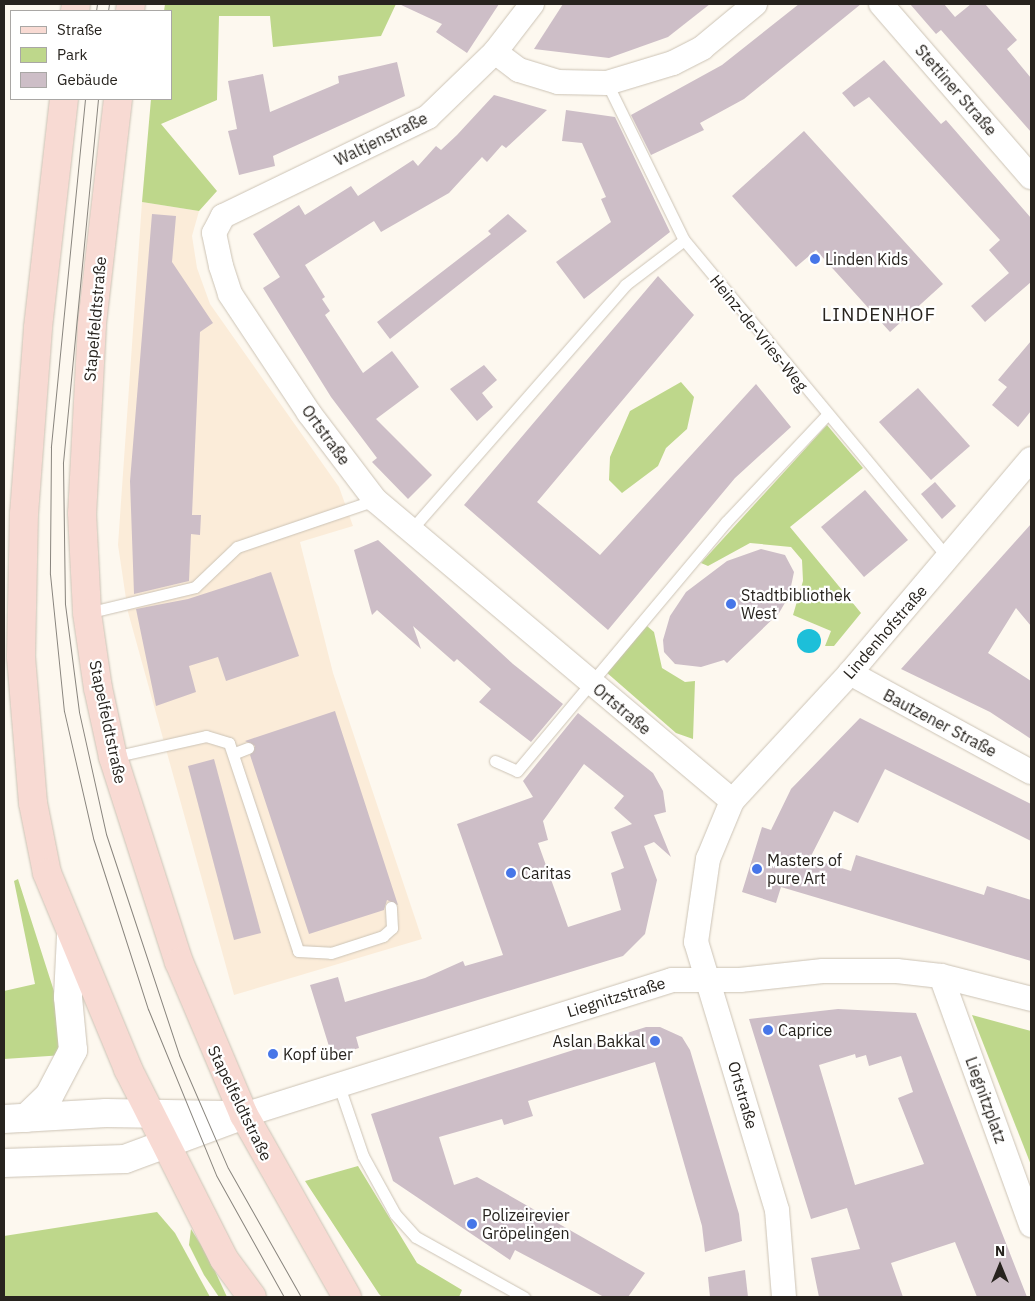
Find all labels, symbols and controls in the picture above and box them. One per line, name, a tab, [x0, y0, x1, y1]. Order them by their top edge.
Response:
legend	[10, 10, 172, 100]
text: Straße	[57, 20, 102, 39]
street label: Stettiner Straße	[911, 40, 1001, 140]
text: Park	[57, 45, 87, 64]
text: Gebäude	[57, 70, 118, 89]
street label: Waltjenstraße	[331, 108, 431, 170]
place label: Linden Kids	[825, 249, 908, 269]
marker: Linden Kids	[809, 253, 821, 265]
street label: Stapelfeldtstraße	[80, 256, 110, 382]
street label: Heinz-de-Vries-Weg	[706, 271, 812, 395]
district label: LINDENHOF	[821, 304, 937, 326]
street label: Ortstraße	[298, 401, 354, 469]
street label: Lindenhofstraße	[839, 581, 931, 683]
place label: Stadtbibliothek West	[741, 585, 851, 623]
marker: Stadtbibliothek West	[725, 598, 737, 610]
street label: Stapelfeldtstraße	[86, 659, 130, 785]
street label: Ortstraße	[589, 679, 655, 739]
street label: Bautzener Straße	[880, 685, 1000, 761]
place label: Masters of pure Art	[767, 850, 842, 888]
place label: Caritas	[521, 863, 571, 883]
marker: Masters of pure Art	[751, 863, 763, 875]
marker: Caritas	[505, 867, 517, 879]
street label: Liegnitzstraße	[564, 973, 668, 1021]
place label: Caprice	[778, 1020, 832, 1040]
marker: Caprice	[762, 1024, 774, 1036]
place label: Aslan Bakkal	[553, 1031, 645, 1051]
marker: Aslan Bakkal	[649, 1035, 661, 1047]
street label: Stapelfeldtstraße	[204, 1042, 276, 1164]
place label: Kopf über	[283, 1044, 353, 1064]
marker: Kopf über	[267, 1048, 279, 1060]
street label: Liegnitzplatz	[961, 1054, 1011, 1146]
street label: Ortstraße	[724, 1059, 762, 1131]
place label: Polizeirevier Gröpelingen	[482, 1205, 570, 1243]
marker: Polizeirevier Gröpelingen	[466, 1218, 478, 1230]
north arrow	[975, 1241, 1025, 1291]
text: N	[995, 1242, 1005, 1260]

